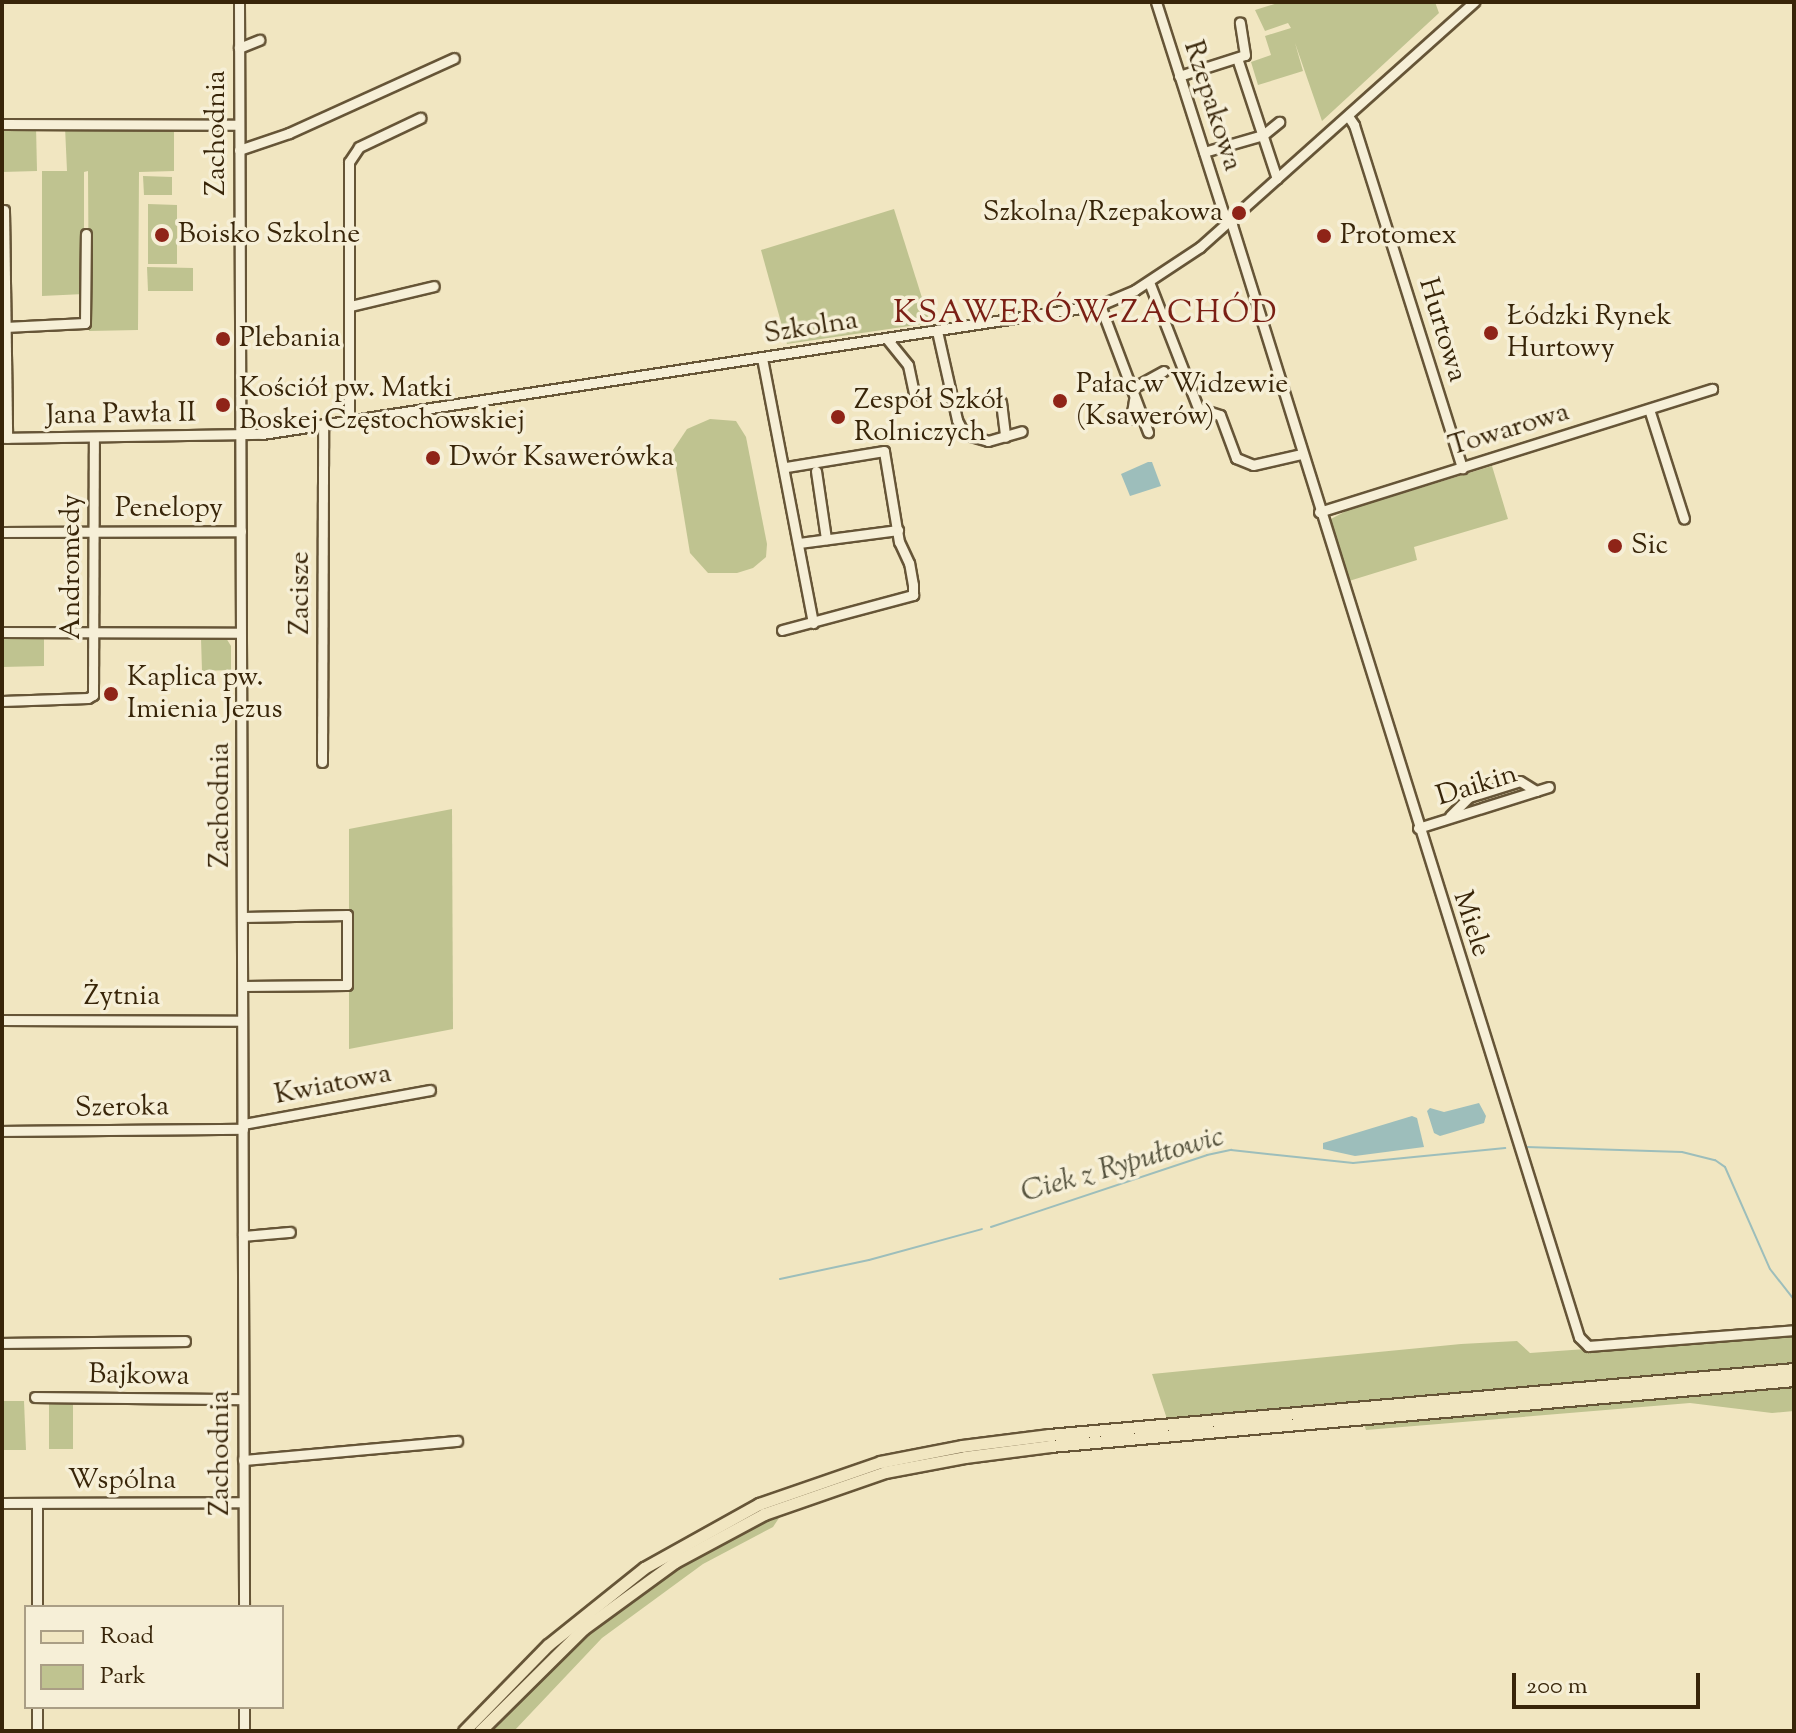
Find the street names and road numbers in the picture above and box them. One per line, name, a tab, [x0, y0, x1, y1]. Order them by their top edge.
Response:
street label: Rzepakowa	[1175, 37, 1249, 175]
street label: Zachodnia	[200, 70, 234, 196]
street label: Hurtowa	[1410, 274, 1474, 386]
street label: Szkolna	[762, 304, 860, 352]
street label: Towarowa	[1445, 396, 1573, 464]
street label: Jana Pawła II	[46, 397, 196, 433]
street label: Penelopy	[115, 492, 223, 526]
street label: Andromedy	[55, 494, 89, 640]
street label: Zacisze	[284, 551, 318, 635]
street label: Zachodnia	[204, 742, 238, 868]
street label: Daikin	[1432, 758, 1522, 814]
street label: Miele	[1445, 887, 1497, 961]
street label: Żytnia	[84, 980, 160, 1014]
street label: Kwiatowa	[272, 1057, 394, 1113]
street label: Szeroka	[75, 1090, 169, 1126]
street label: Bajkowa	[88, 1358, 190, 1394]
street label: Zachodnia	[204, 1390, 238, 1516]
street label: Wspólna	[68, 1464, 176, 1498]

